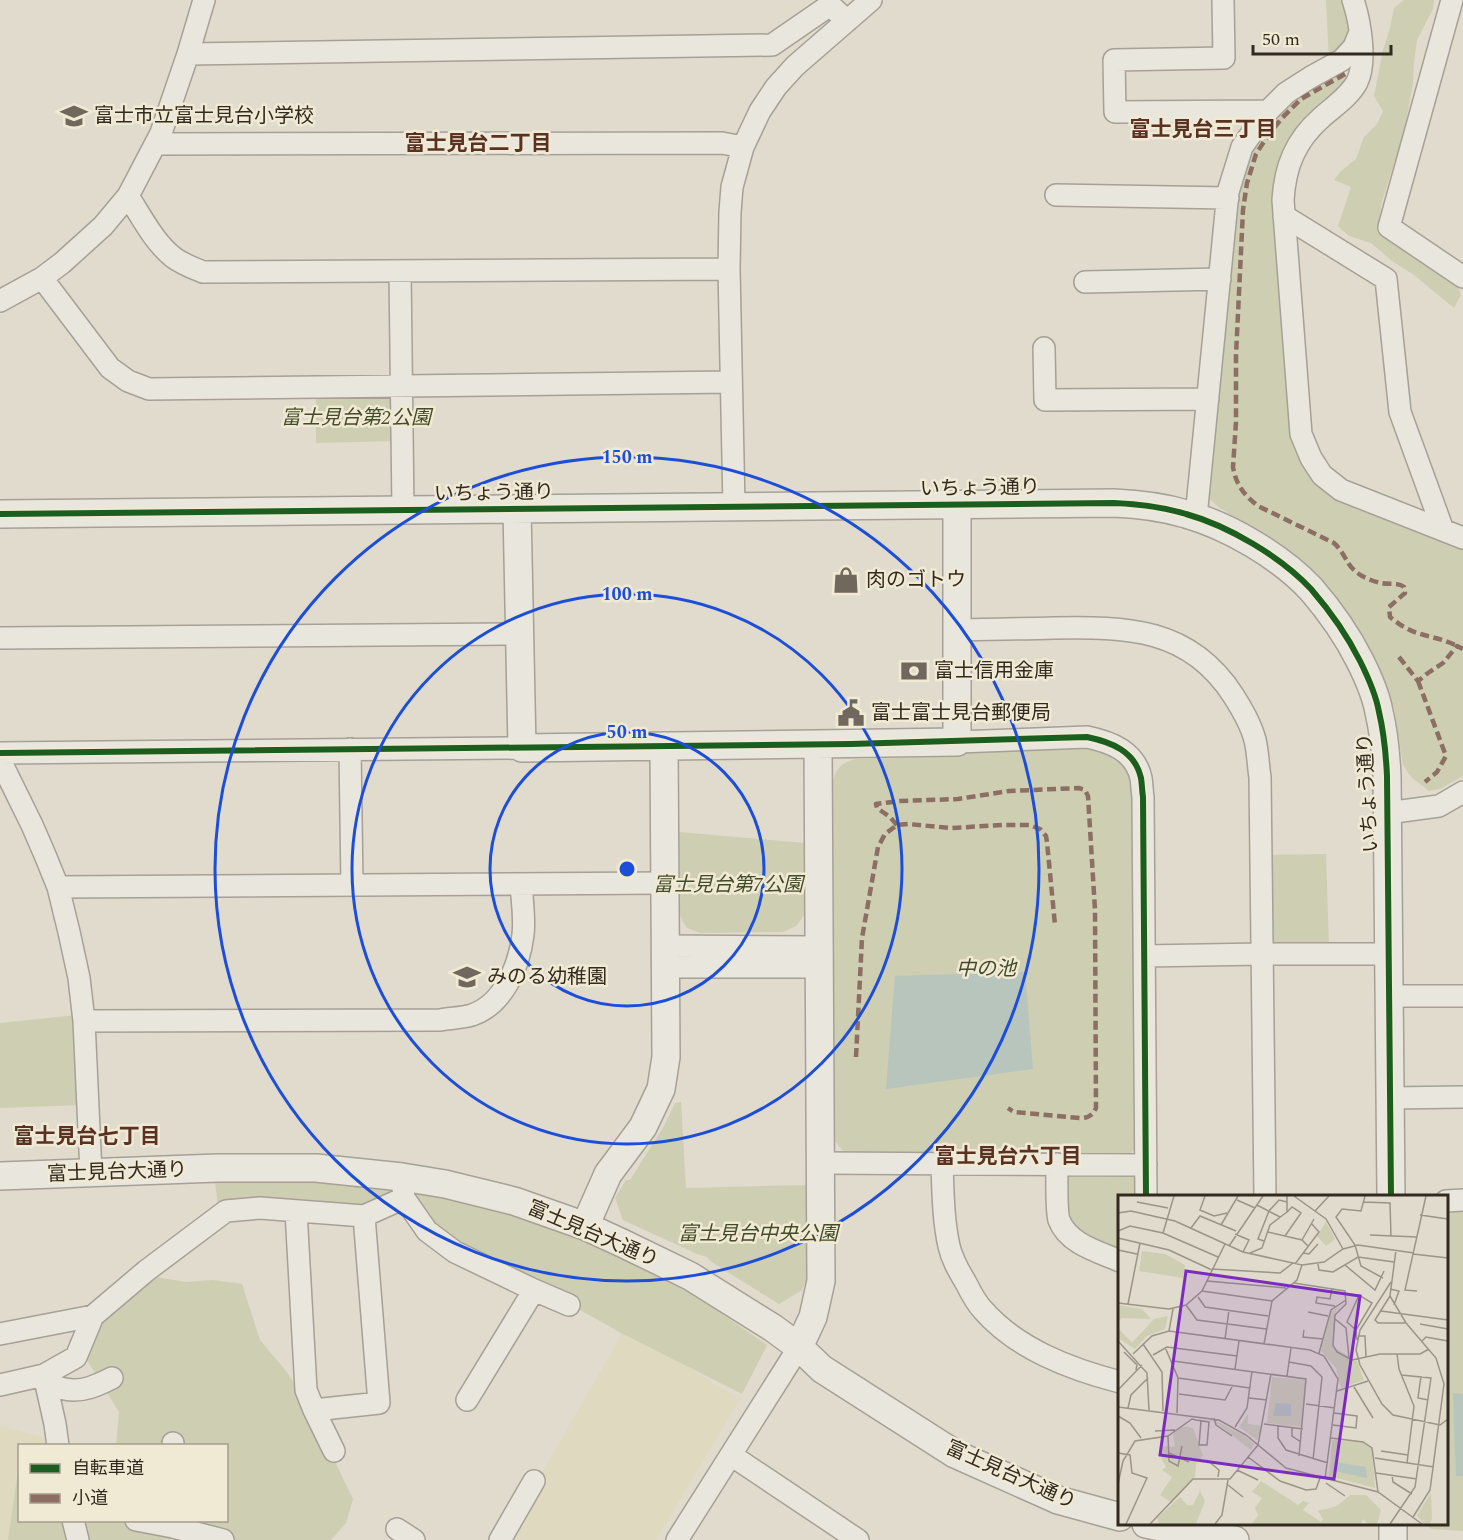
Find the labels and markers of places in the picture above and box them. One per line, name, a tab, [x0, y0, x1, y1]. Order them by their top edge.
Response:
school or university icon: 富士市立富士見台小学校	[59, 101, 89, 131]
place label: 富士市立富士見台小学校	[94, 101, 314, 131]
shop icon: 肉のゴトウ	[831, 565, 861, 595]
place label: 肉のゴトウ	[866, 565, 966, 595]
bank icon: 富士信用金庫	[899, 656, 929, 686]
place label: 富士信用金庫	[934, 656, 1054, 686]
public building icon: 富士富士見台郵便局	[836, 698, 866, 728]
place label: 富士富士見台郵便局	[871, 698, 1051, 728]
centre of rings	[617, 859, 637, 879]
school or university icon: みのる幼稚園	[452, 962, 482, 992]
place label: みのる幼稚園	[487, 962, 607, 992]

